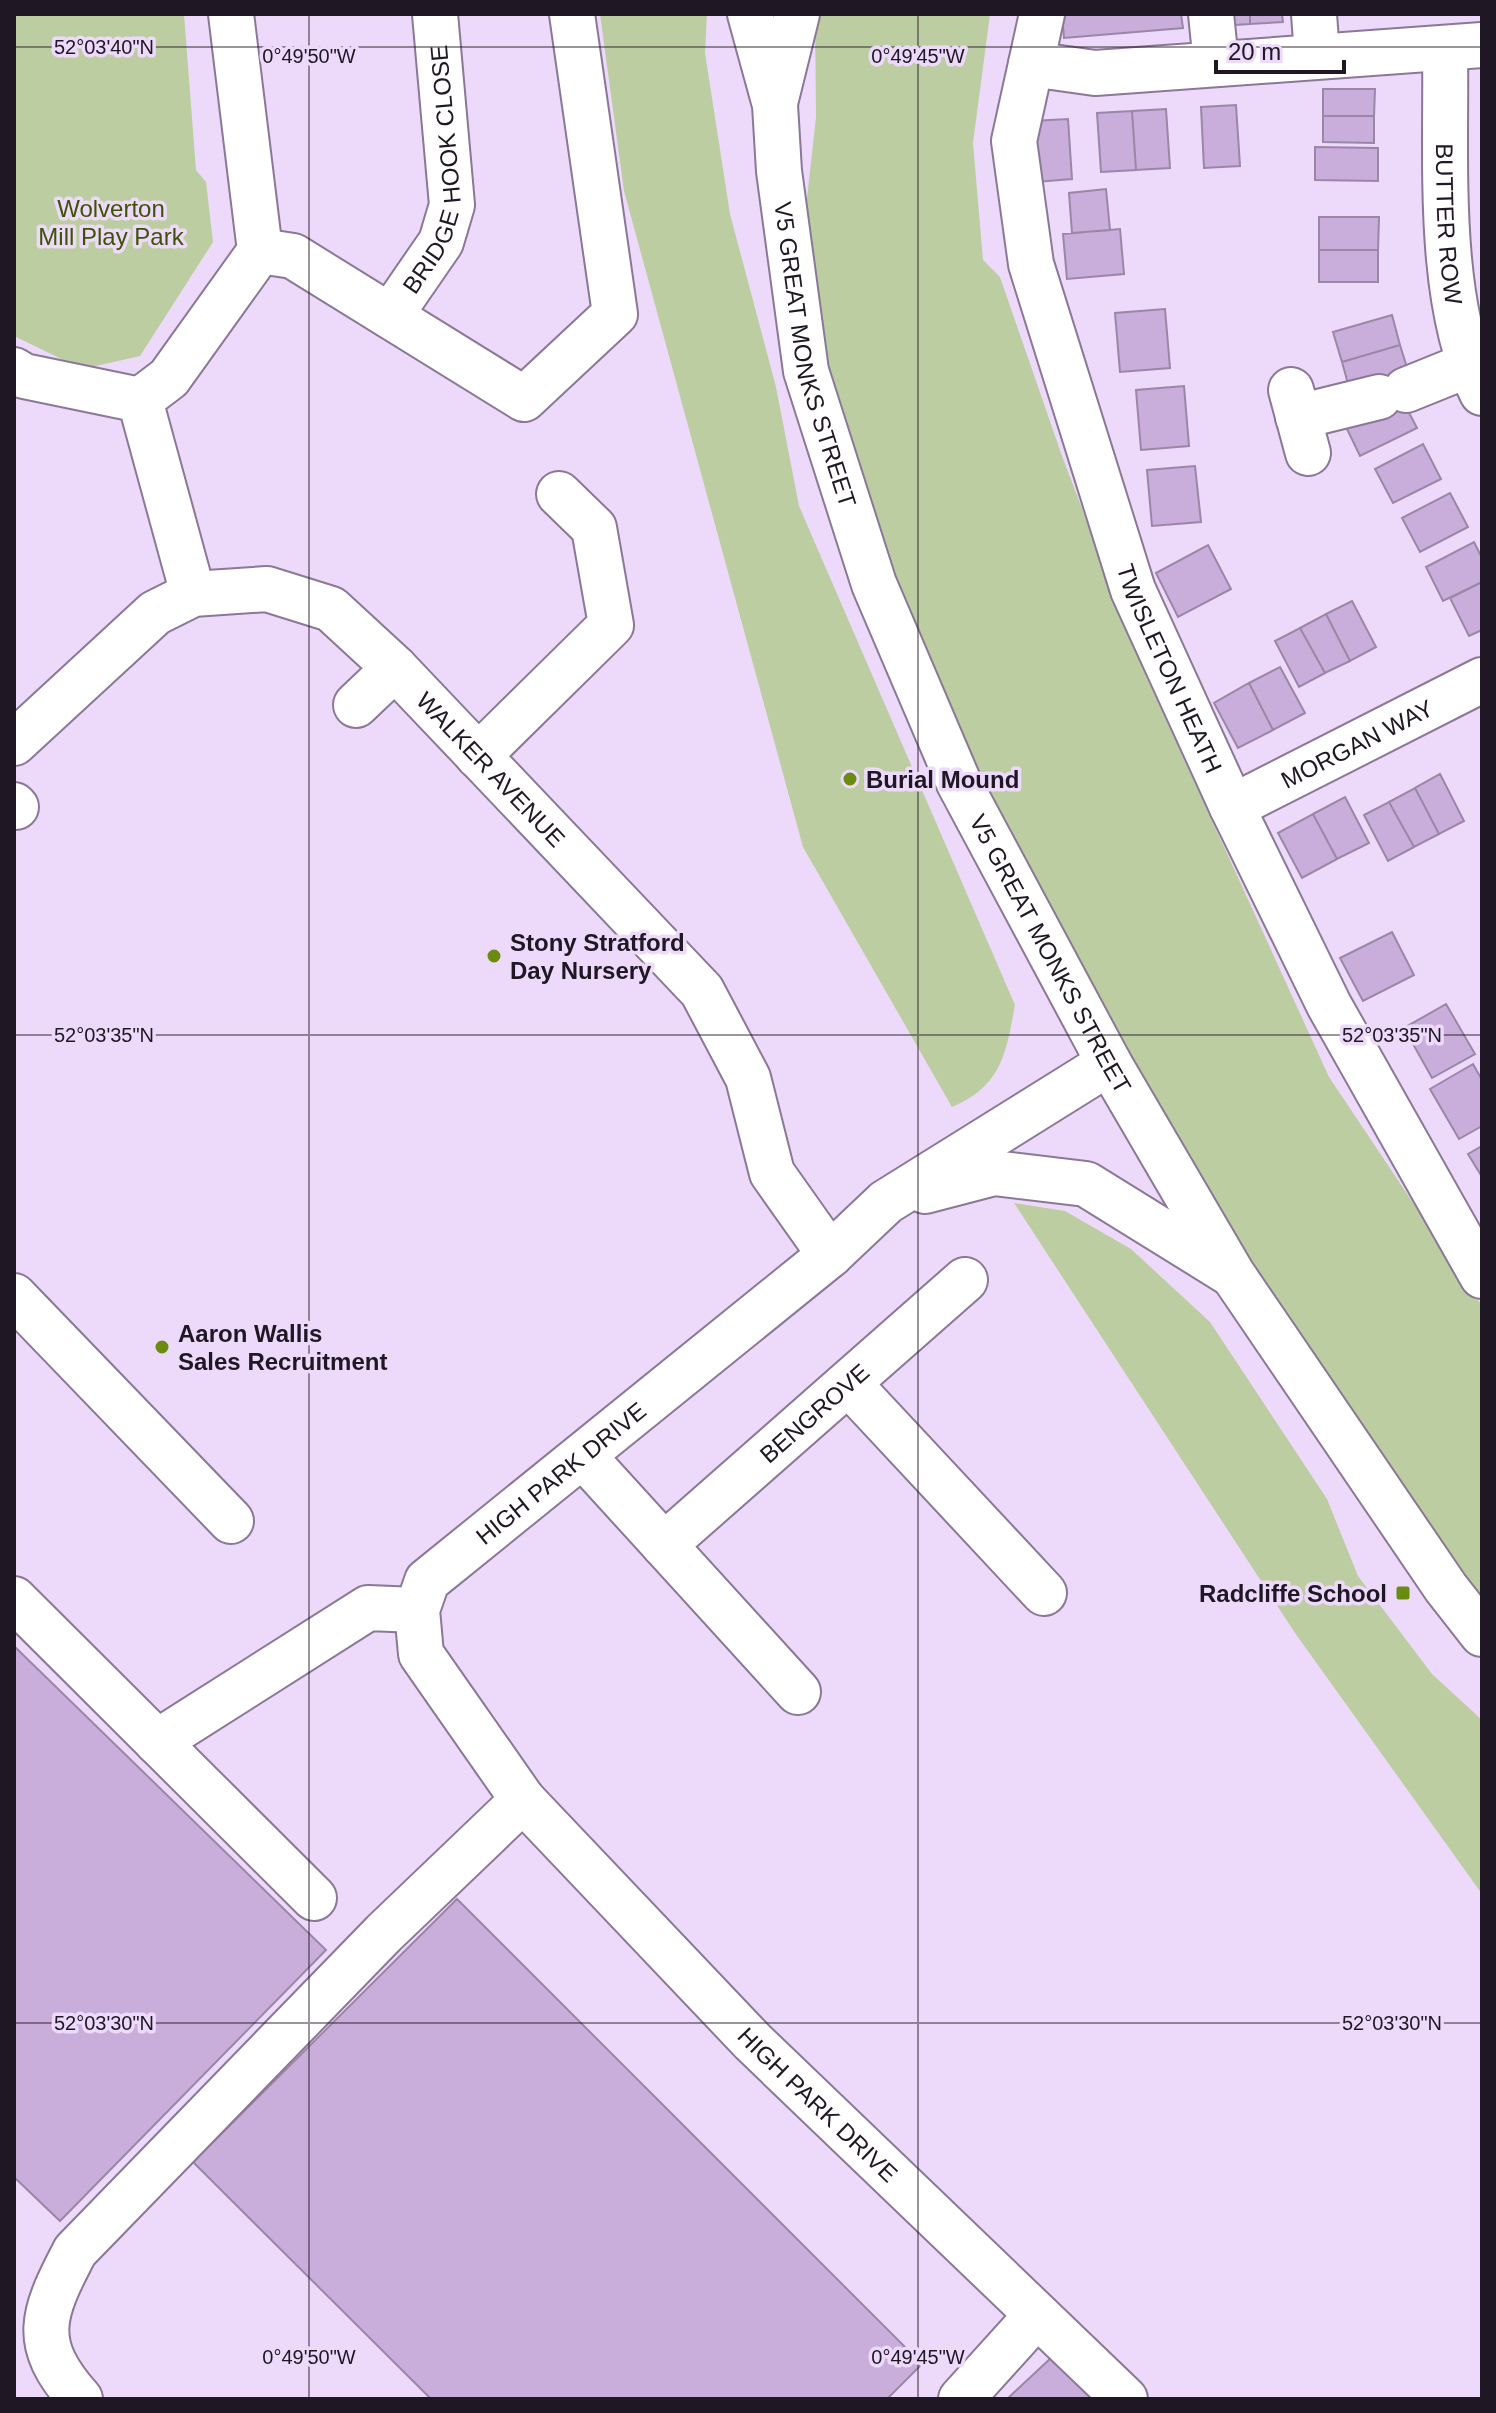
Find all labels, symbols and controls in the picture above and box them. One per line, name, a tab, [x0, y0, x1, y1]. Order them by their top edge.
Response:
scale bar	[1216, 24, 1344, 74]
text: 52°03'40"N	[54, 36, 154, 58]
text: 20 m	[1228, 38, 1281, 65]
street label: BRIDGE HOOK CLOSE	[397, 44, 465, 298]
text: 0°49'50"W	[262, 45, 356, 67]
text: 0°49'45"W	[871, 45, 965, 67]
street label: BUTTER ROW	[1431, 143, 1468, 307]
park label: Wolverton Mill Play Park	[38, 195, 185, 250]
street label: V5 GREAT MONKS STREET	[770, 200, 862, 511]
street label: TWISLETON HEATH	[1112, 560, 1228, 777]
street label: WALKER AVENUE	[411, 686, 571, 852]
street label: MORGAN WAY	[1276, 694, 1437, 793]
place label: Burial Mound	[866, 766, 1019, 793]
marker: Burial Mound	[841, 770, 859, 788]
street label: V5 GREAT MONKS STREET	[965, 810, 1137, 1098]
place label: Stony Stratford Day Nursery	[510, 929, 685, 984]
marker: Stony Stratford Day Nursery	[485, 947, 503, 965]
text: 52°03'35"N	[54, 1024, 154, 1046]
text: 52°03'35"N	[1342, 1024, 1442, 1046]
place label: Aaron Wallis Sales Recruitment	[178, 1320, 387, 1375]
marker: Aaron Wallis Sales Recruitment	[153, 1338, 171, 1356]
street label: BENGROVE	[754, 1358, 874, 1468]
street label: HIGH PARK DRIVE	[470, 1396, 651, 1550]
place label: Radcliffe School	[1199, 1580, 1387, 1607]
marker: Radcliffe School	[1394, 1584, 1412, 1602]
text: 52°03'30"N	[54, 2012, 154, 2034]
text: 52°03'30"N	[1342, 2012, 1442, 2034]
street label: HIGH PARK DRIVE	[733, 2022, 903, 2187]
text: 0°49'50"W	[262, 2346, 356, 2368]
text: 0°49'45"W	[871, 2346, 965, 2368]

